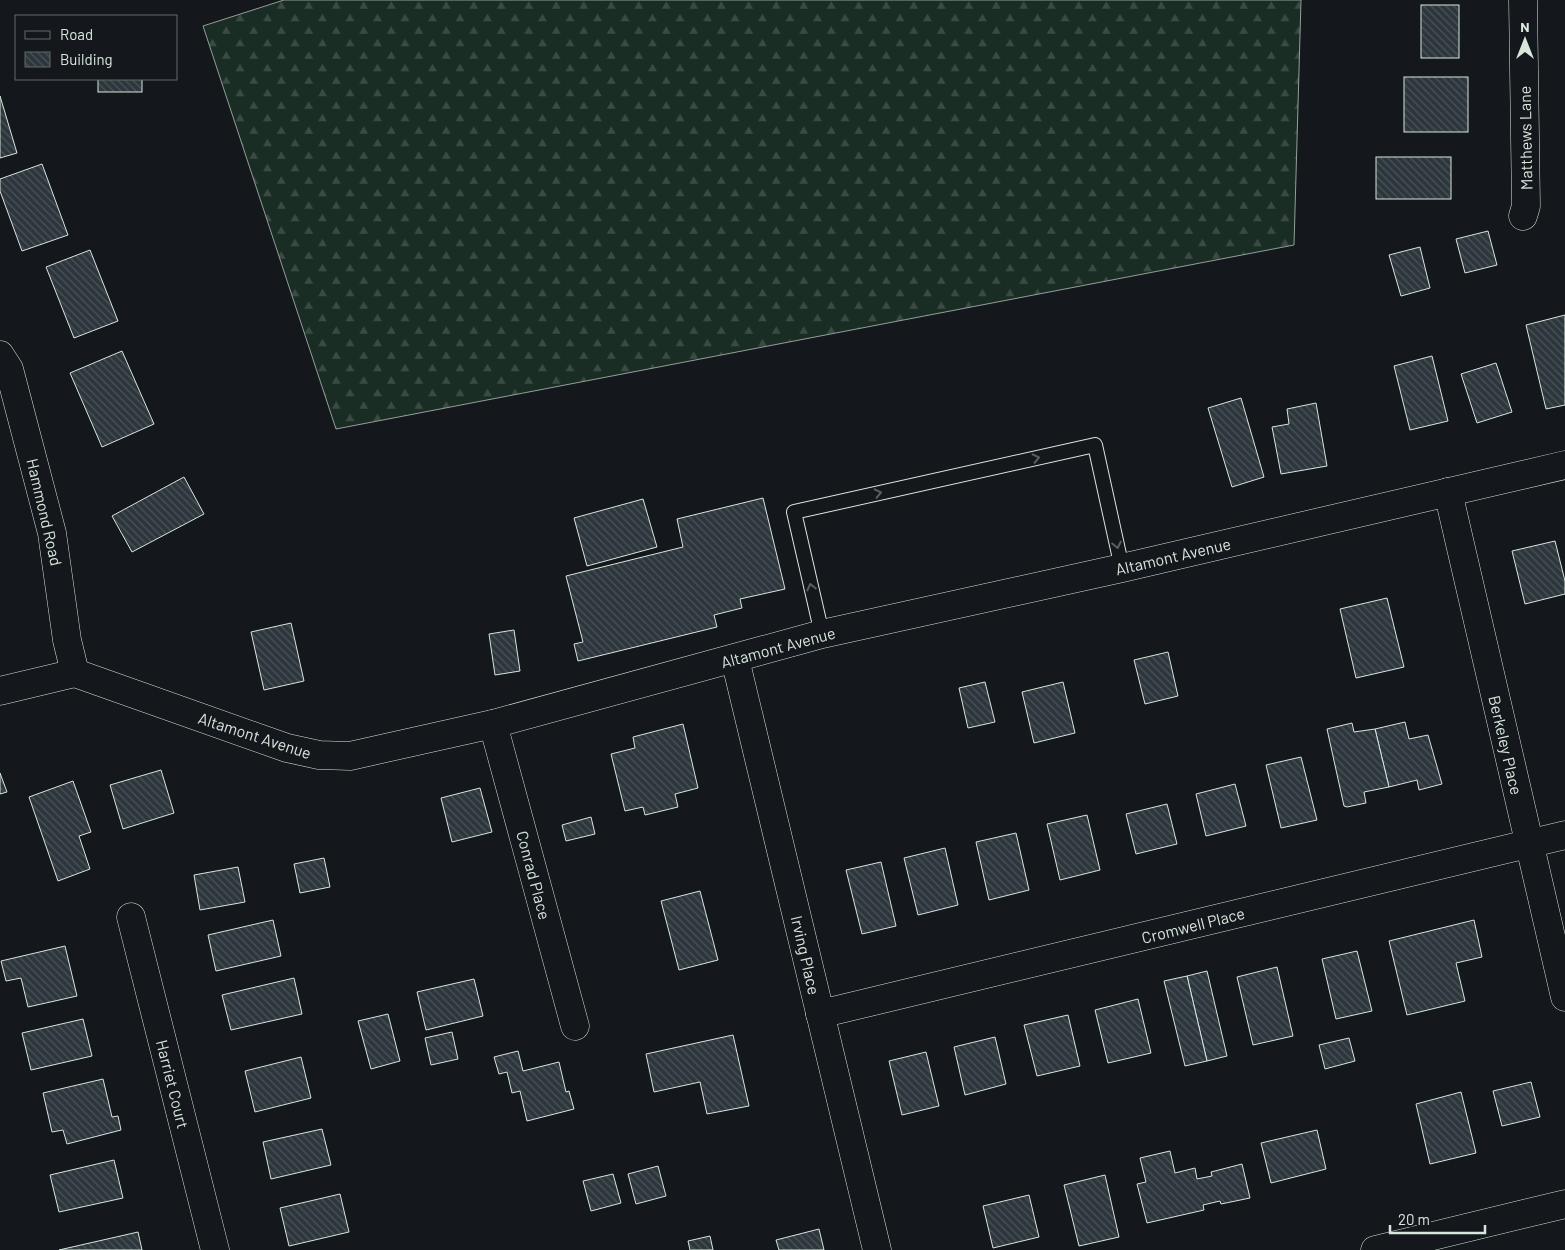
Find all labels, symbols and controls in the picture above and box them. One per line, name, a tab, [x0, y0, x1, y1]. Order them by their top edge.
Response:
legend	[15, 15, 178, 80]
north arrow	[1500, 15, 1550, 65]
text: N	[1520, 18, 1530, 35]
text: Road	[60, 25, 93, 43]
text: Building	[60, 50, 113, 68]
street label: Matthews Lane	[1515, 86, 1535, 190]
one-way arrow	[1032, 453, 1041, 464]
street label: Hammond Road	[23, 456, 67, 568]
one-way arrow	[873, 488, 882, 499]
street label: Altamont Avenue	[1114, 534, 1232, 578]
one-way arrow	[1111, 540, 1122, 549]
one-way arrow	[806, 582, 817, 591]
street label: Altamont Avenue	[719, 623, 837, 671]
street label: Berkeley Place	[1485, 693, 1527, 797]
street label: Altamont Avenue	[196, 708, 314, 762]
street label: Conrad Place	[513, 829, 555, 921]
street label: Cromwell Place	[1139, 903, 1247, 947]
street label: Irving Place	[788, 914, 824, 996]
street label: Harriet Court	[153, 1038, 193, 1130]
scale bar	[1390, 1202, 1485, 1234]
text: 20 m	[1398, 1210, 1430, 1228]

